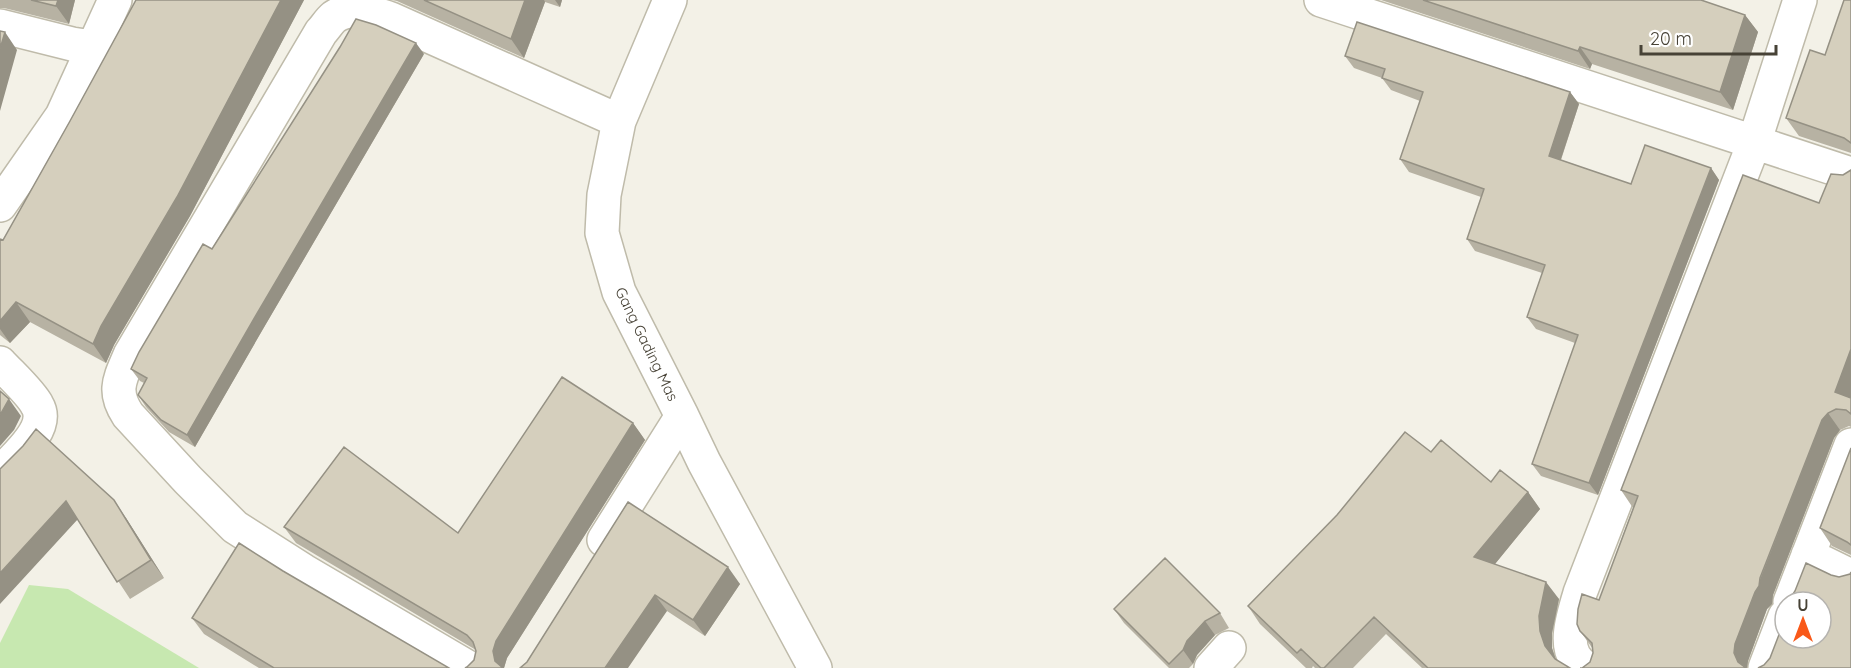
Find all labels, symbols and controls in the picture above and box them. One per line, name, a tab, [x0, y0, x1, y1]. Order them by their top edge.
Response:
scale bar	[1641, 18, 1776, 56]
text: 20 m	[1650, 27, 1692, 50]
street label: Gang Gading Mas	[611, 284, 683, 404]
north arrow	[1773, 590, 1833, 650]
text: U	[1797, 595, 1809, 615]

